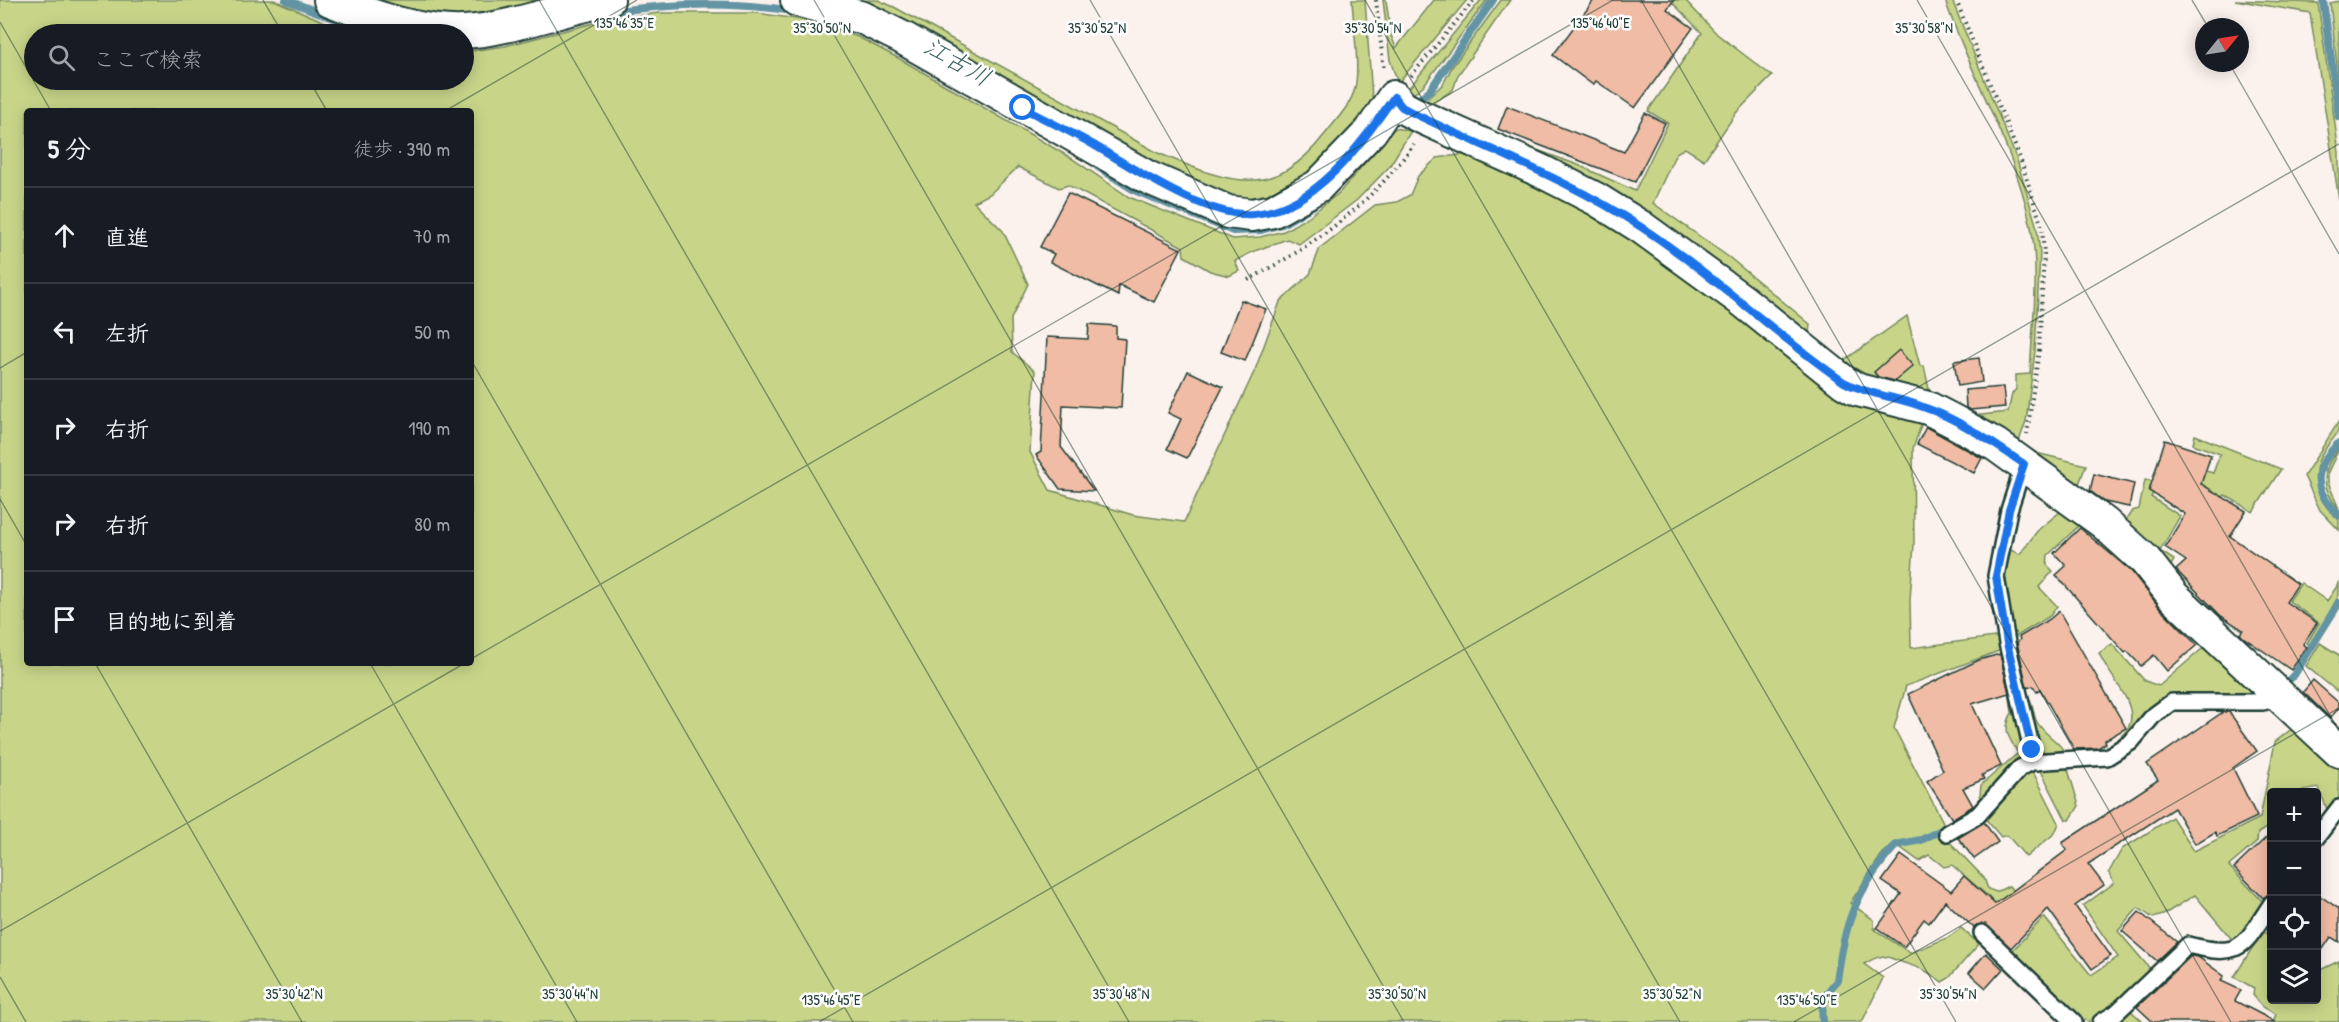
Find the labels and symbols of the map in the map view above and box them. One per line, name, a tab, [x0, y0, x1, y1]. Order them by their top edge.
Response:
text: 135°46'35"E	[594, 12, 655, 33]
text: 135°46'40"E	[1570, 12, 1630, 33]
text: 35°30'50"N	[793, 17, 851, 38]
text: 35°30'52"N	[1068, 17, 1126, 38]
text: 35°30'54"N	[1345, 17, 1401, 38]
text: 35°30'58"N	[1895, 17, 1953, 38]
north arrow	[2195, 18, 2249, 72]
water label: 江古川	[919, 29, 997, 93]
route start	[1009, 94, 1035, 120]
route end	[2018, 736, 2044, 762]
text: 35°30'42"N	[265, 983, 323, 1004]
text: 35°30'44"N	[542, 983, 598, 1004]
text: 35°30'48"N	[1092, 983, 1150, 1004]
text: 35°30'50"N	[1368, 983, 1426, 1004]
text: 35°30'52"N	[1643, 983, 1701, 1004]
text: 35°30'54"N	[1920, 983, 1976, 1004]
text: 135°46'45"E	[801, 989, 861, 1010]
text: 135°46'50"E	[1777, 989, 1838, 1010]

